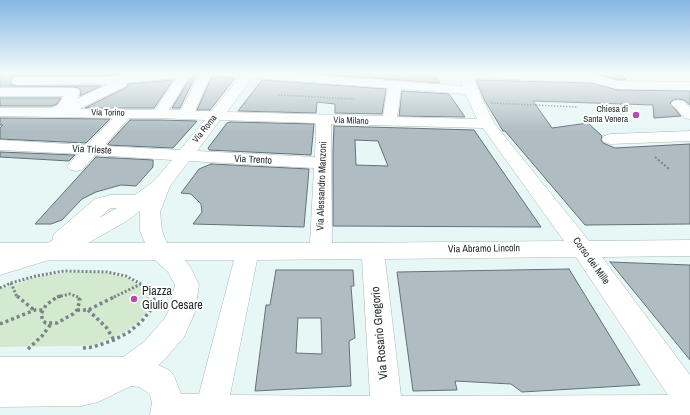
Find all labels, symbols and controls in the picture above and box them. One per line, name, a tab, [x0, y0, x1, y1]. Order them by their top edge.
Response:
place label: Chiesa di Santa Venera	[583, 105, 628, 126]
street label: Via Torino	[91, 107, 125, 119]
marker: Chiesa di Santa Venera	[631, 110, 641, 120]
street label: Via Roma	[191, 113, 219, 145]
street label: Via Milano	[333, 115, 369, 127]
street label: Via Alessandro Manzoni	[314, 141, 330, 231]
street label: Via Trieste	[72, 143, 112, 157]
street label: Via Trento	[234, 153, 272, 167]
street label: Corso dei Mille	[570, 235, 612, 287]
street label: Via Abramo Lincoln	[448, 242, 520, 256]
place label: Piazza Giulio Cesare	[142, 285, 203, 313]
street label: Via Rosario Gregorio	[369, 286, 391, 380]
marker: Piazza Giulio Cesare	[129, 294, 139, 304]

